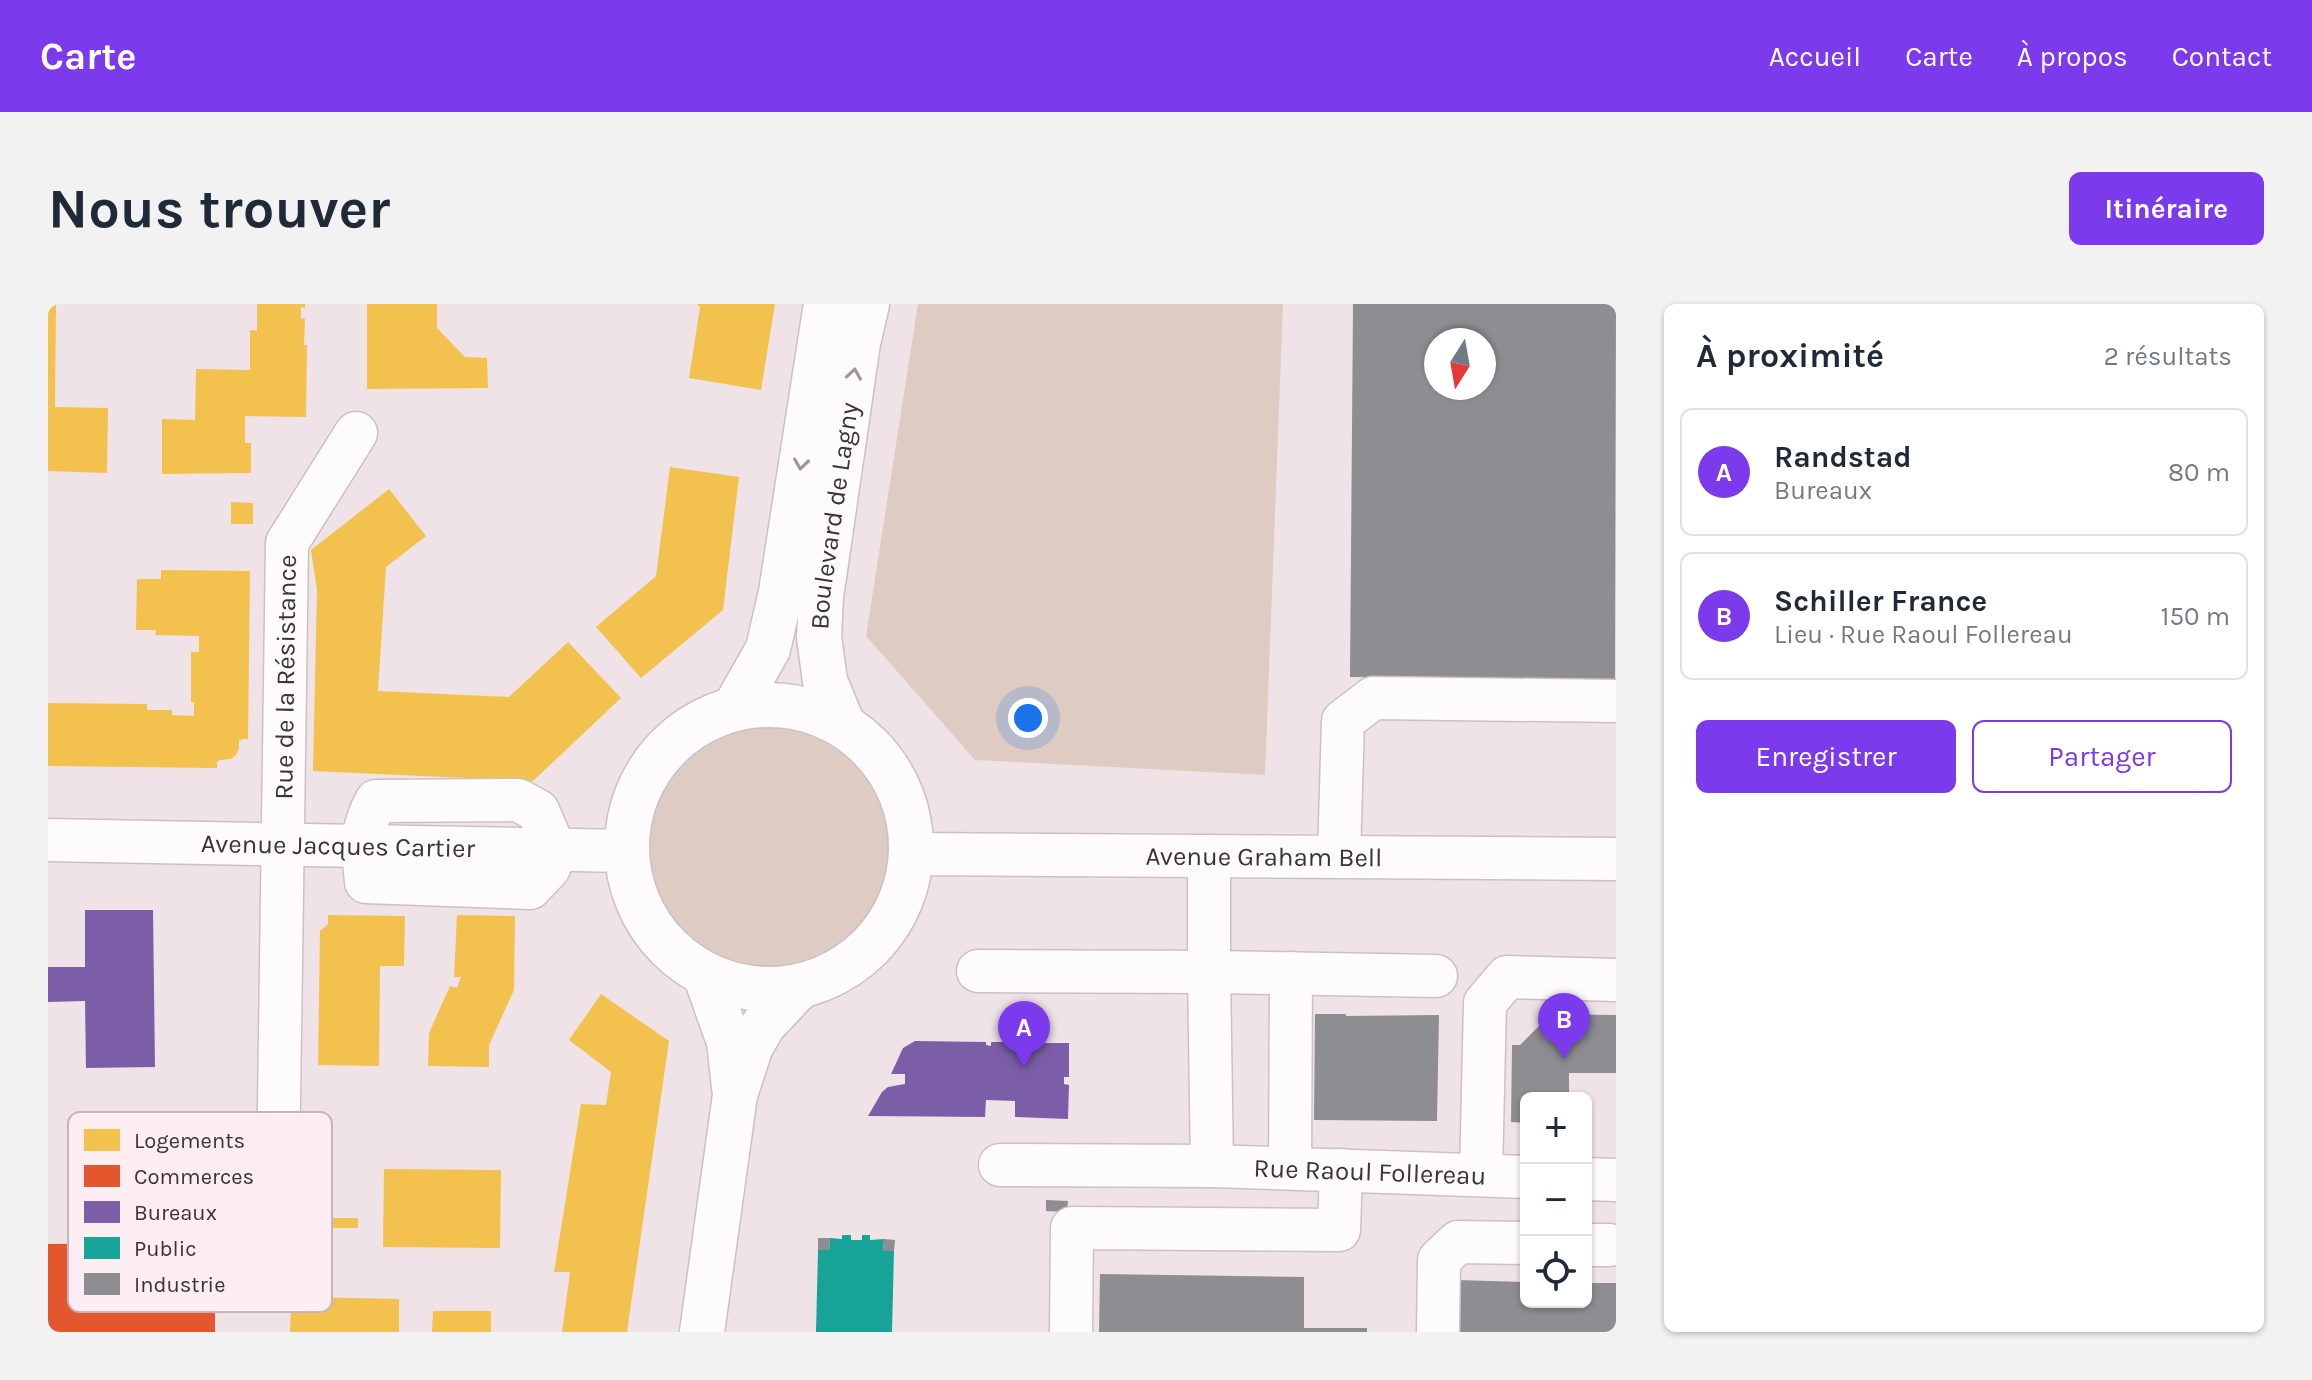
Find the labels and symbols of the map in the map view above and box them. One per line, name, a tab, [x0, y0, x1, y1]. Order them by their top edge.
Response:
north arrow	[1424, 328, 1496, 400]
one-way arrow	[844, 367, 861, 381]
street label: Boulevard de Lagny	[804, 400, 865, 630]
one-way arrow	[793, 457, 810, 471]
street label: Rue de la Résistance	[268, 554, 303, 800]
your location	[1008, 698, 1048, 738]
street label: Avenue Jacques Cartier	[201, 828, 476, 864]
street label: Avenue Graham Bell	[1145, 841, 1383, 873]
pin: B	[1538, 993, 1590, 1059]
pin: A	[998, 1001, 1050, 1067]
legend	[68, 1112, 332, 1312]
text: Logements	[134, 1128, 245, 1154]
street label: Rue Raoul Follereau	[1253, 1152, 1487, 1192]
text: Commerces	[134, 1164, 254, 1190]
text: Bureaux	[134, 1200, 217, 1226]
text: Public	[134, 1236, 197, 1262]
text: Industrie	[134, 1272, 225, 1298]

